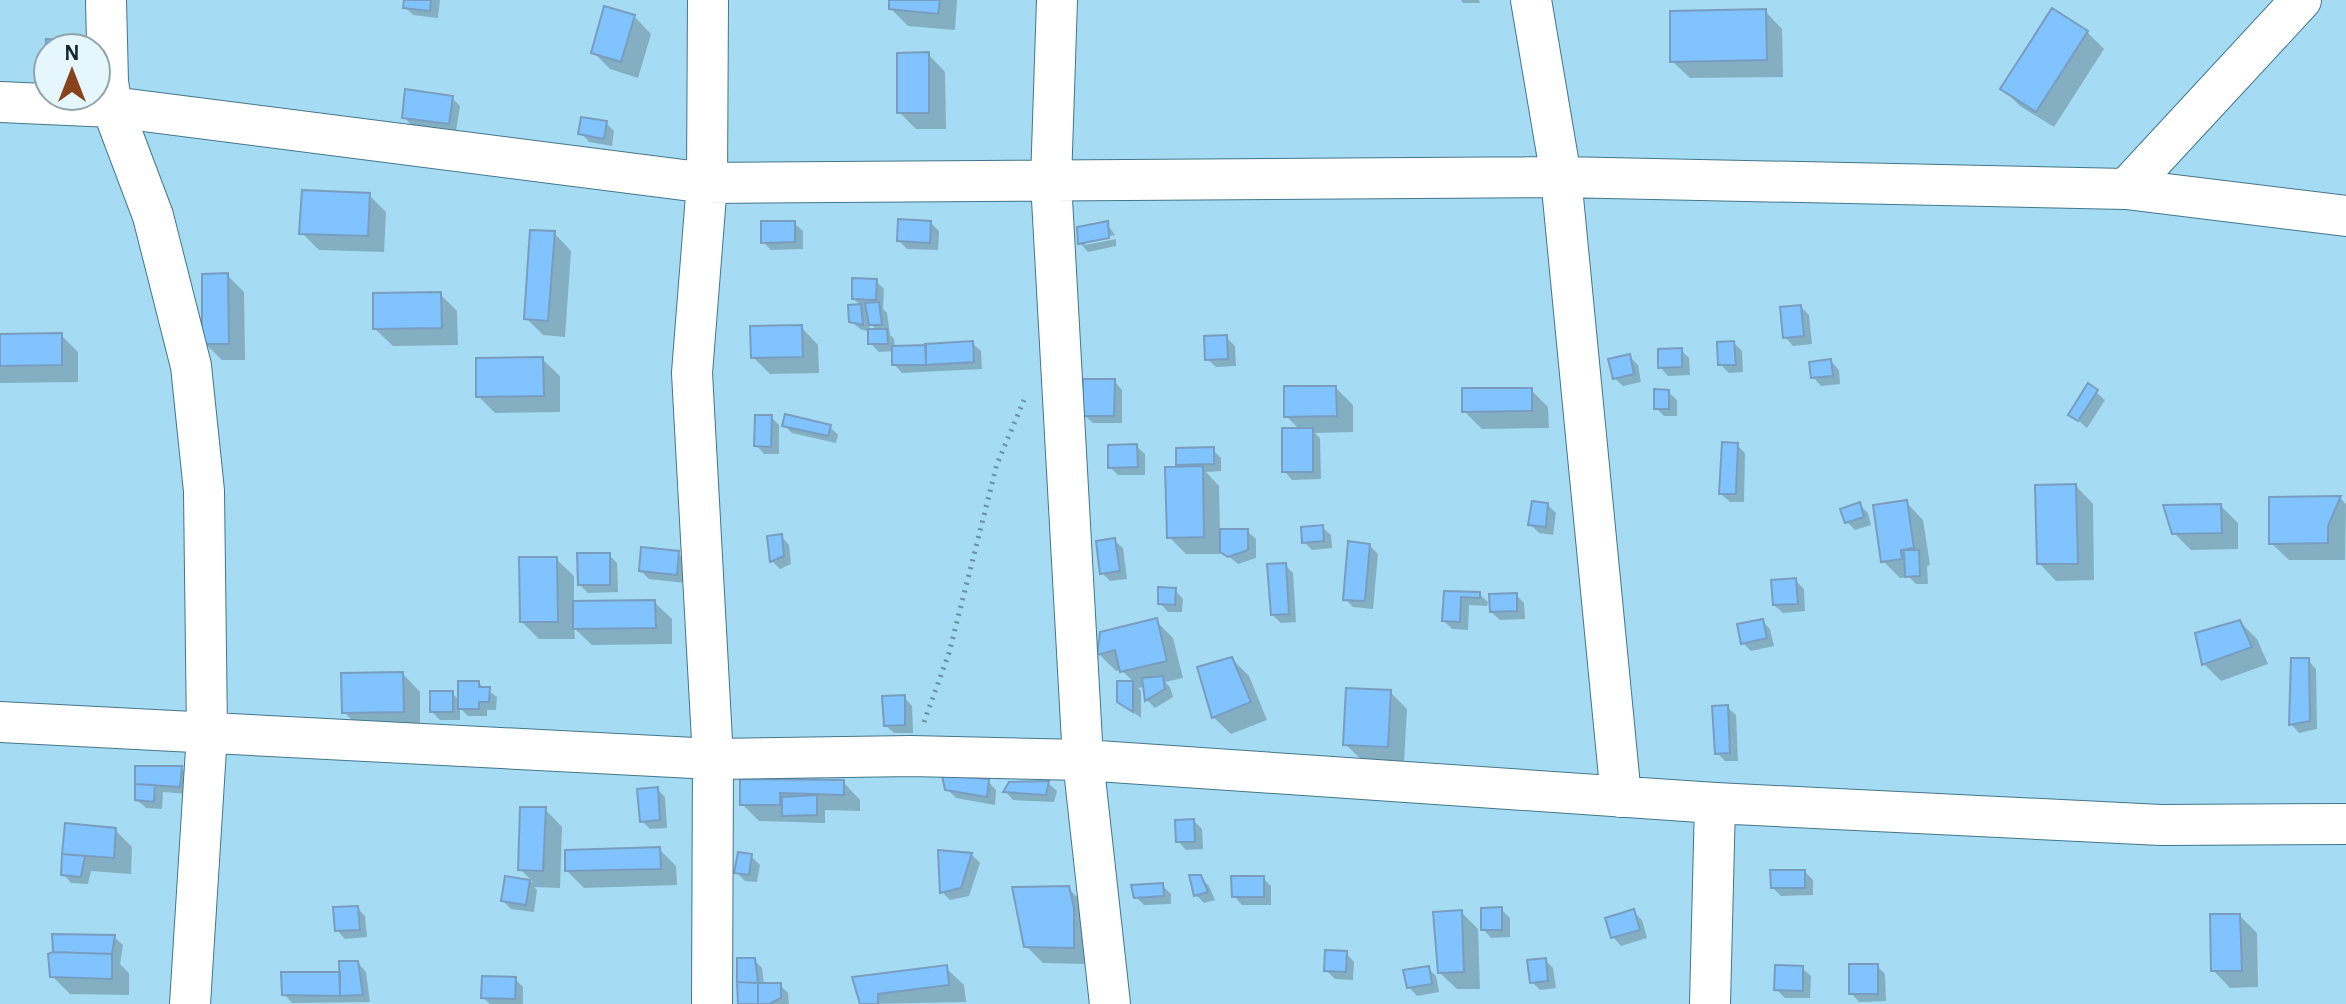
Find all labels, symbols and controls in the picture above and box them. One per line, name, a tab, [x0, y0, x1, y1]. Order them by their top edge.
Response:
north arrow	[32, 32, 112, 112]
text: N	[64, 42, 80, 64]

